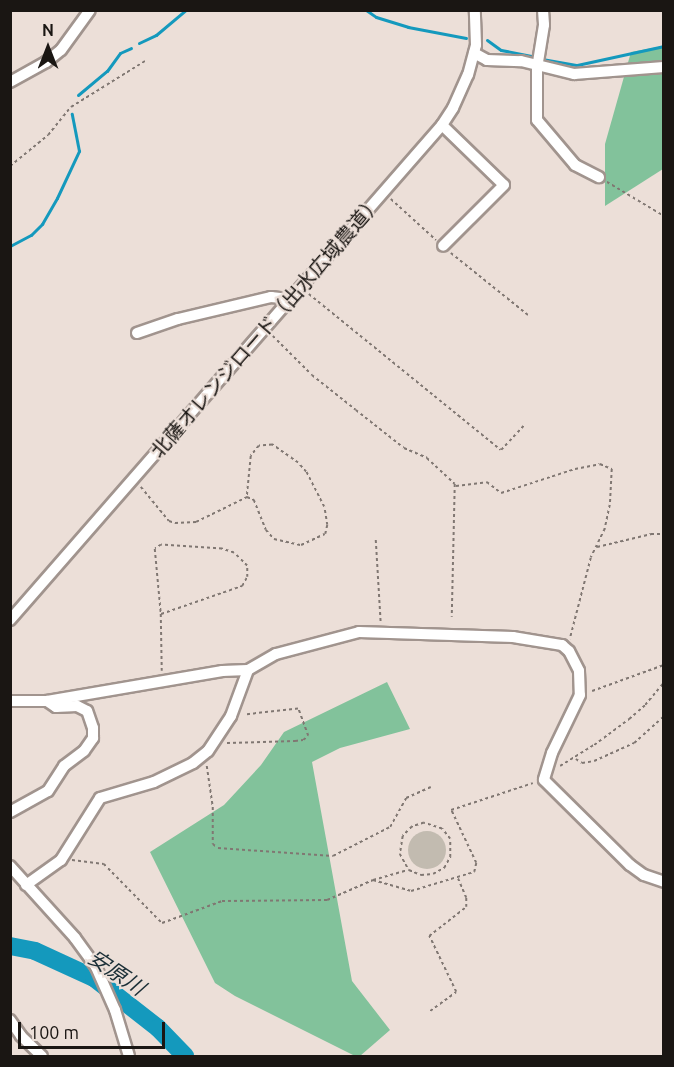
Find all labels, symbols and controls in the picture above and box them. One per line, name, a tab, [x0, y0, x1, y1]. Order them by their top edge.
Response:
north arrow	[18, 18, 78, 78]
text: N	[42, 21, 54, 39]
street label: 北薩オレンジロード（出水広域農道）	[145, 190, 387, 462]
water label: 安原川	[84, 944, 150, 1000]
scale bar	[21, 1010, 168, 1048]
text: 100 m	[29, 1022, 79, 1042]

